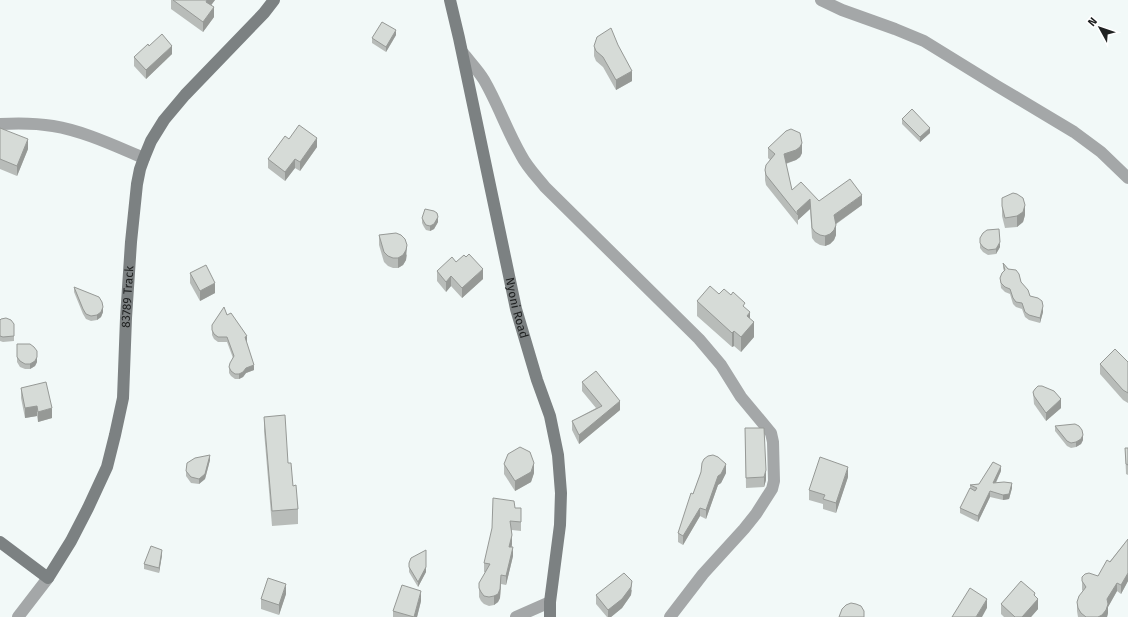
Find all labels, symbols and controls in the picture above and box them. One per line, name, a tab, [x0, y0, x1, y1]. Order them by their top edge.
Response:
north arrow	[1080, 8, 1120, 48]
text: N	[1085, 15, 1100, 29]
street label: 83789 Track	[119, 265, 136, 328]
street label: Nyoni Road	[503, 276, 531, 340]

